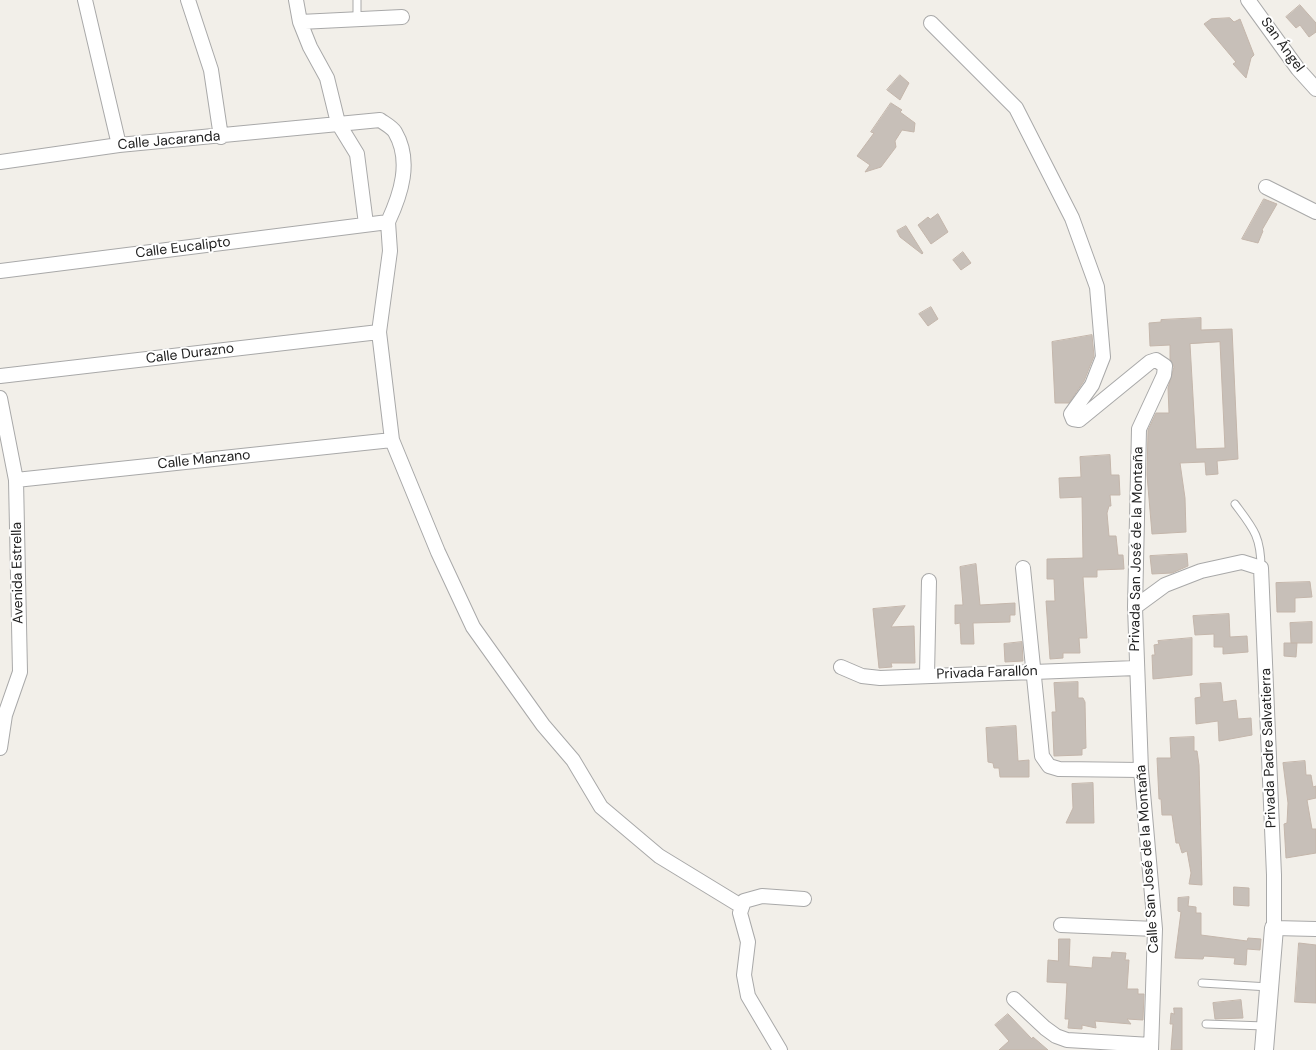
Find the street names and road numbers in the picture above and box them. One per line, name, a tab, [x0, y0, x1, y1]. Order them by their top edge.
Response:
street label: San Ángel	[1257, 14, 1307, 76]
street label: Calle Jacaranda	[117, 128, 221, 154]
street label: Calle Eucalipto	[134, 234, 232, 262]
street label: Calle Durazno	[145, 340, 235, 368]
street label: Calle Manzano	[157, 447, 251, 473]
street label: Privada San José de la Montaña	[1127, 447, 1147, 651]
street label: Avenida Estrella	[9, 522, 27, 624]
street label: Privada Farallón	[936, 663, 1038, 683]
street label: Privada Padre Salvatierra	[1258, 668, 1280, 828]
street label: Calle San José de la Montaña	[1133, 764, 1163, 954]

